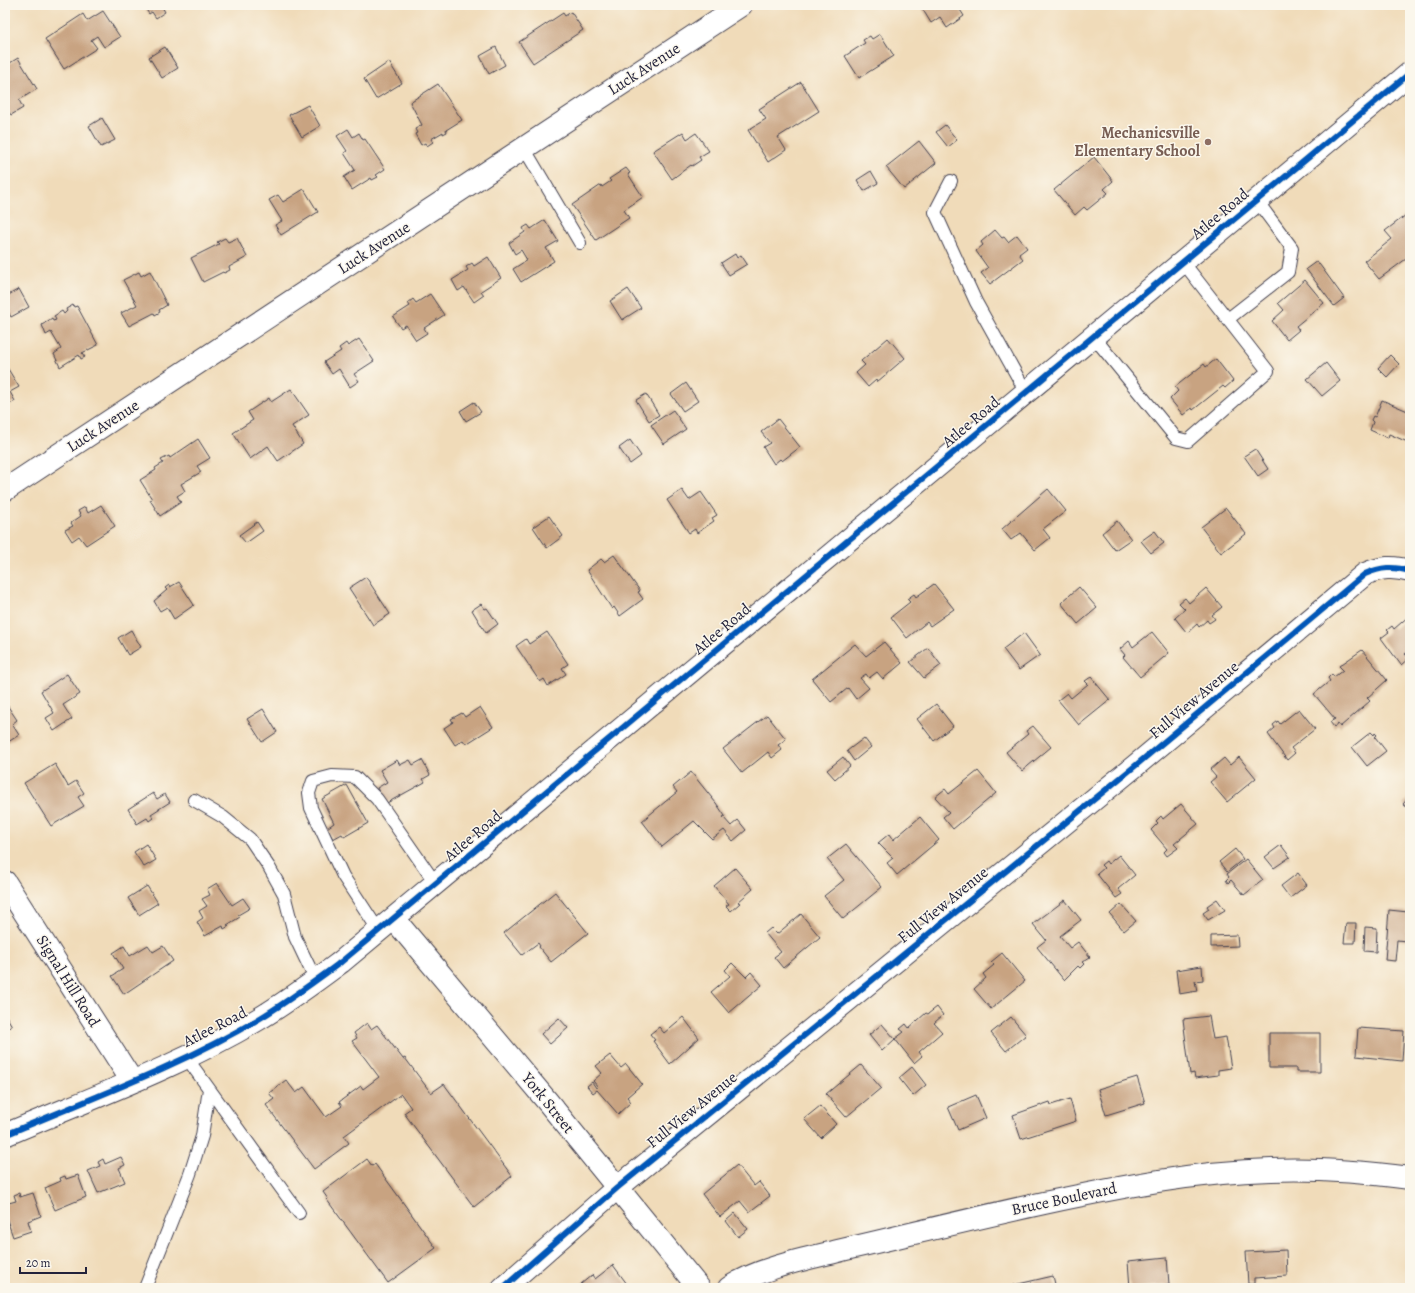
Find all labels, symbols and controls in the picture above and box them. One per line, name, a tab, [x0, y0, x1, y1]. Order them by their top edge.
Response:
street label: Luck Avenue	[603, 37, 685, 101]
place label: Mechanicsville Elementary School	[1074, 122, 1201, 162]
marker: Mechanicsville Elementary School	[1203, 137, 1213, 147]
street label: Atlee Road	[1186, 183, 1254, 245]
street label: Luck Avenue	[333, 216, 415, 280]
street label: Atlee Road	[937, 391, 1005, 453]
street label: Luck Avenue	[62, 394, 144, 458]
street label: Atlee Road	[688, 598, 756, 660]
street label: Full View Avenue	[1145, 656, 1243, 744]
street label: Atlee Road	[439, 805, 507, 867]
street label: Full View Avenue	[893, 862, 993, 948]
street label: Signal Hill Road	[31, 931, 105, 1032]
street label: Atlee Road	[178, 1001, 251, 1053]
street label: York Street	[516, 1067, 579, 1138]
street label: Full View Avenue	[642, 1067, 742, 1153]
street label: Bruce Boulevard	[1009, 1177, 1119, 1221]
scale bar	[20, 1249, 86, 1275]
text: 20 m	[26, 1255, 50, 1271]

